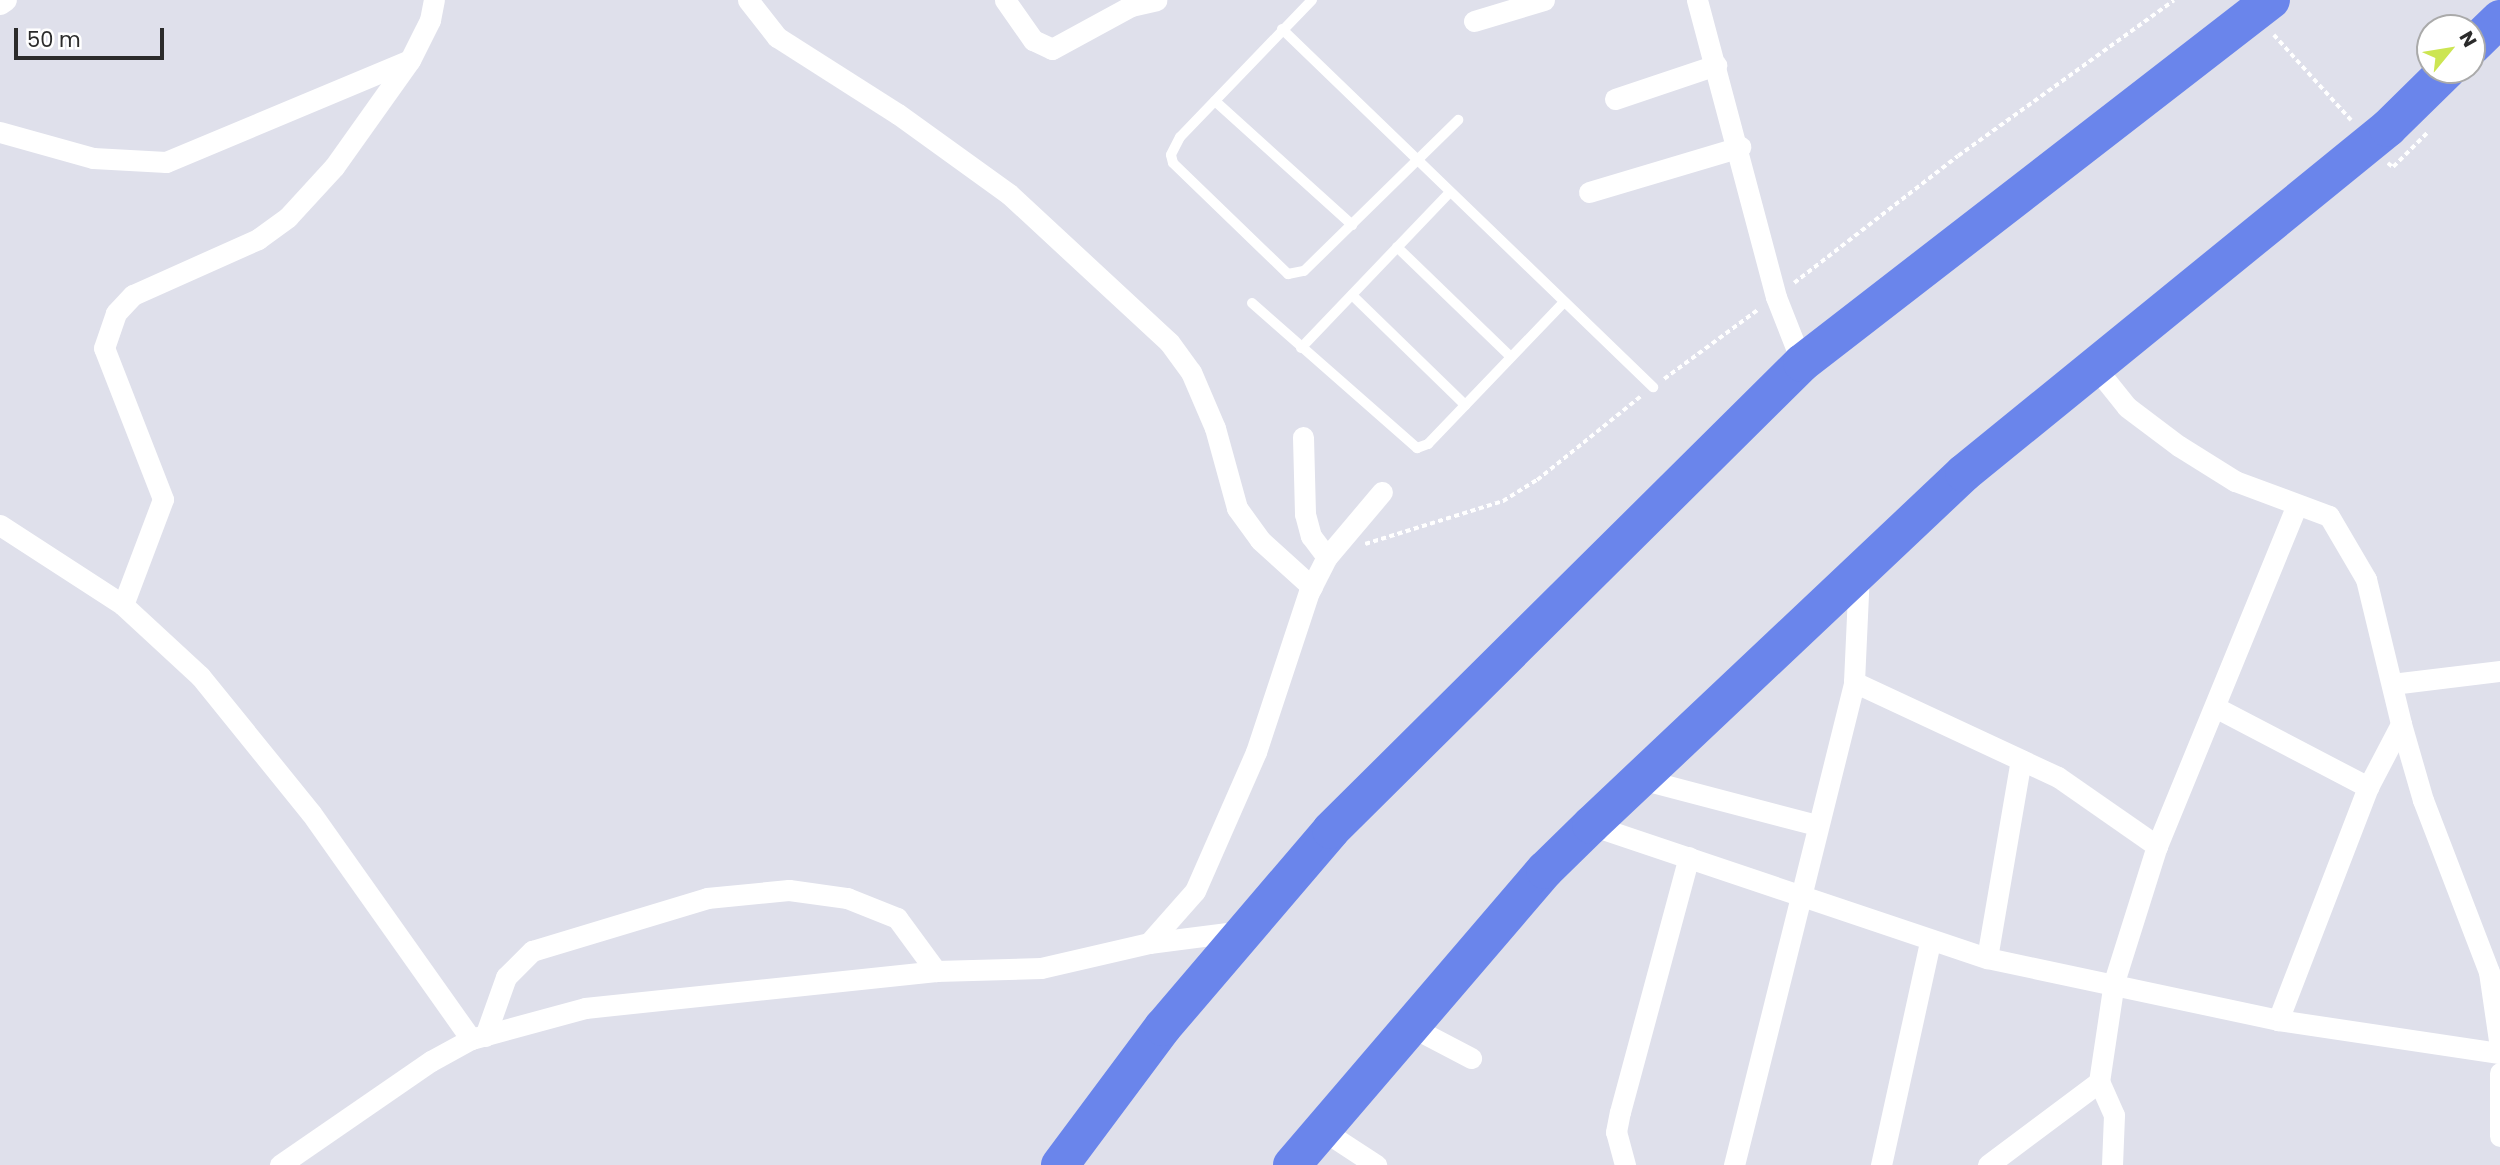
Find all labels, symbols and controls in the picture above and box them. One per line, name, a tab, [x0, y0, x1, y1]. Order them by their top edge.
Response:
scale bar	[18, 14, 168, 58]
north arrow	[2416, 14, 2486, 84]
text: 50 m	[27, 25, 81, 54]
text: N	[2453, 26, 2483, 52]

